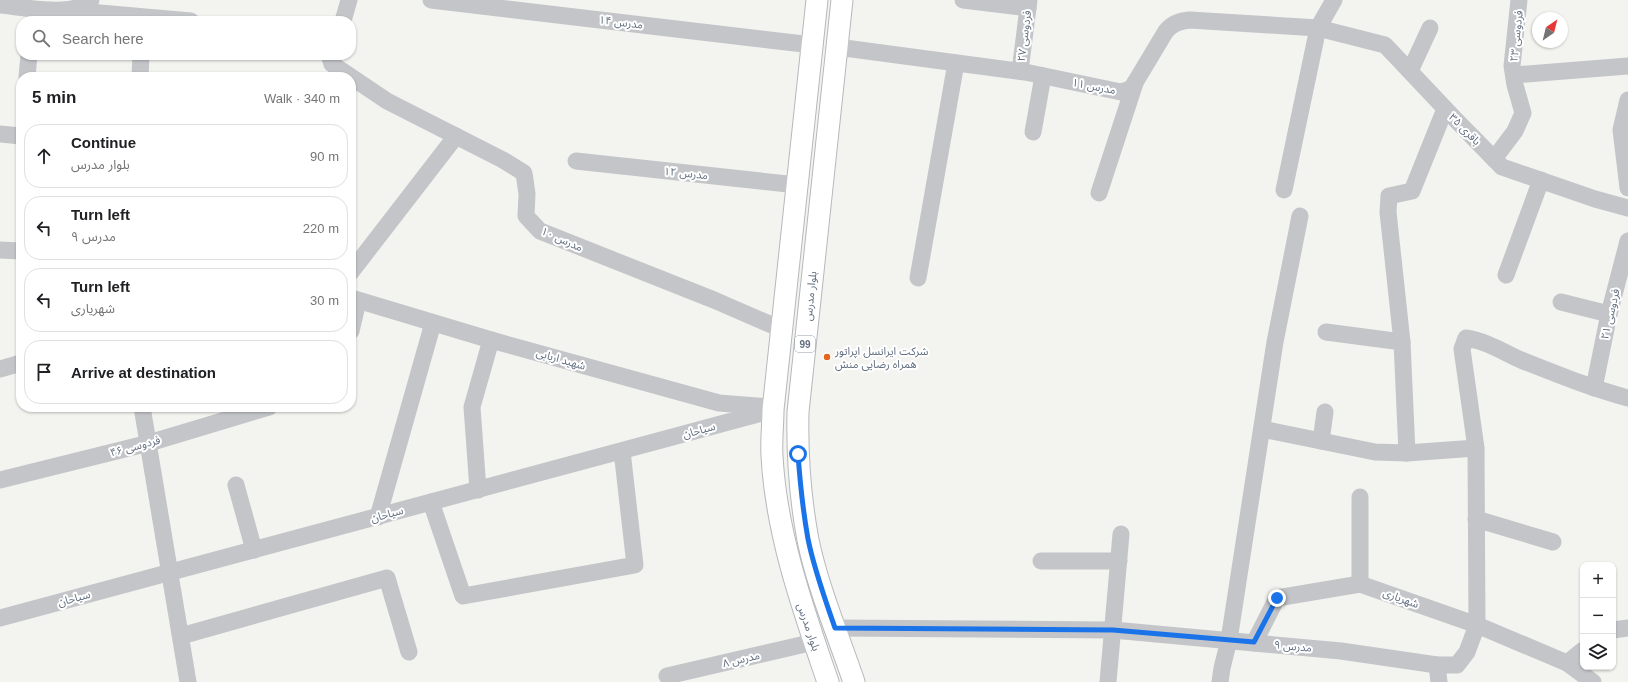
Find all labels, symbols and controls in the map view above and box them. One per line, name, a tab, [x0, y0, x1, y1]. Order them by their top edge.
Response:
street label: فردوسی ۲۷	[1015, 10, 1034, 62]
street label: فردوسی ۲۳	[1507, 10, 1526, 62]
north arrow	[1532, 12, 1568, 48]
street label: مدرس ۱۴	[598, 13, 644, 32]
search box	[16, 16, 356, 60]
icon: search	[30, 27, 52, 49]
text: Search here	[62, 30, 144, 47]
street label: مدرس ۱۱	[1071, 76, 1117, 97]
text: 5 min	[32, 88, 76, 107]
text: Walk · 340 m	[264, 91, 340, 106]
street label: باقری ۳۵	[1446, 111, 1483, 148]
text: Continue	[71, 134, 136, 151]
icon: ahead	[33, 145, 55, 167]
text: 90 m	[310, 149, 339, 164]
text: بلوار مدرس	[71, 157, 130, 172]
street label: مدرس ۱۲	[663, 165, 709, 182]
text: Turn left	[71, 206, 130, 223]
icon: left	[33, 217, 55, 239]
text: 220 m	[303, 221, 339, 236]
street label: مدرس ۱۰	[539, 225, 585, 254]
text: مدرس ۹	[71, 229, 116, 244]
street label: بلوار مدرس	[801, 271, 820, 321]
text: Turn left	[71, 278, 130, 295]
street label: فردوسی ۲۱	[1598, 287, 1623, 341]
icon: left	[33, 289, 55, 311]
text: 30 m	[310, 293, 339, 308]
text: شهریاری	[71, 301, 115, 316]
road number: 99	[795, 336, 815, 352]
place label: شرکت ایرانسل اپراتور همراه رضایی منش	[834, 345, 929, 371]
street label: شهید اربابی	[535, 346, 587, 373]
marker: شرکت ایرانسل اپراتور همراه رضایی منش	[822, 352, 832, 362]
icon: arrive	[33, 361, 55, 383]
text: Arrive at destination	[71, 364, 216, 381]
street label: سیاحان	[681, 420, 717, 441]
street label: فردوسی ۴۶	[109, 434, 162, 459]
route start	[789, 445, 807, 463]
street label: سیاحان	[369, 504, 405, 525]
map controls	[1580, 562, 1616, 670]
button: +	[1580, 562, 1616, 598]
street label: شهریاری	[1381, 586, 1421, 611]
street label: سیاحان	[56, 588, 92, 609]
route end	[1268, 589, 1286, 607]
button: −	[1580, 598, 1616, 634]
street label: بلوار مدرس	[794, 602, 823, 653]
button: layers	[1580, 634, 1616, 670]
street label: مدرس ۹	[1273, 638, 1313, 655]
street label: مدرس ۸	[721, 649, 761, 670]

